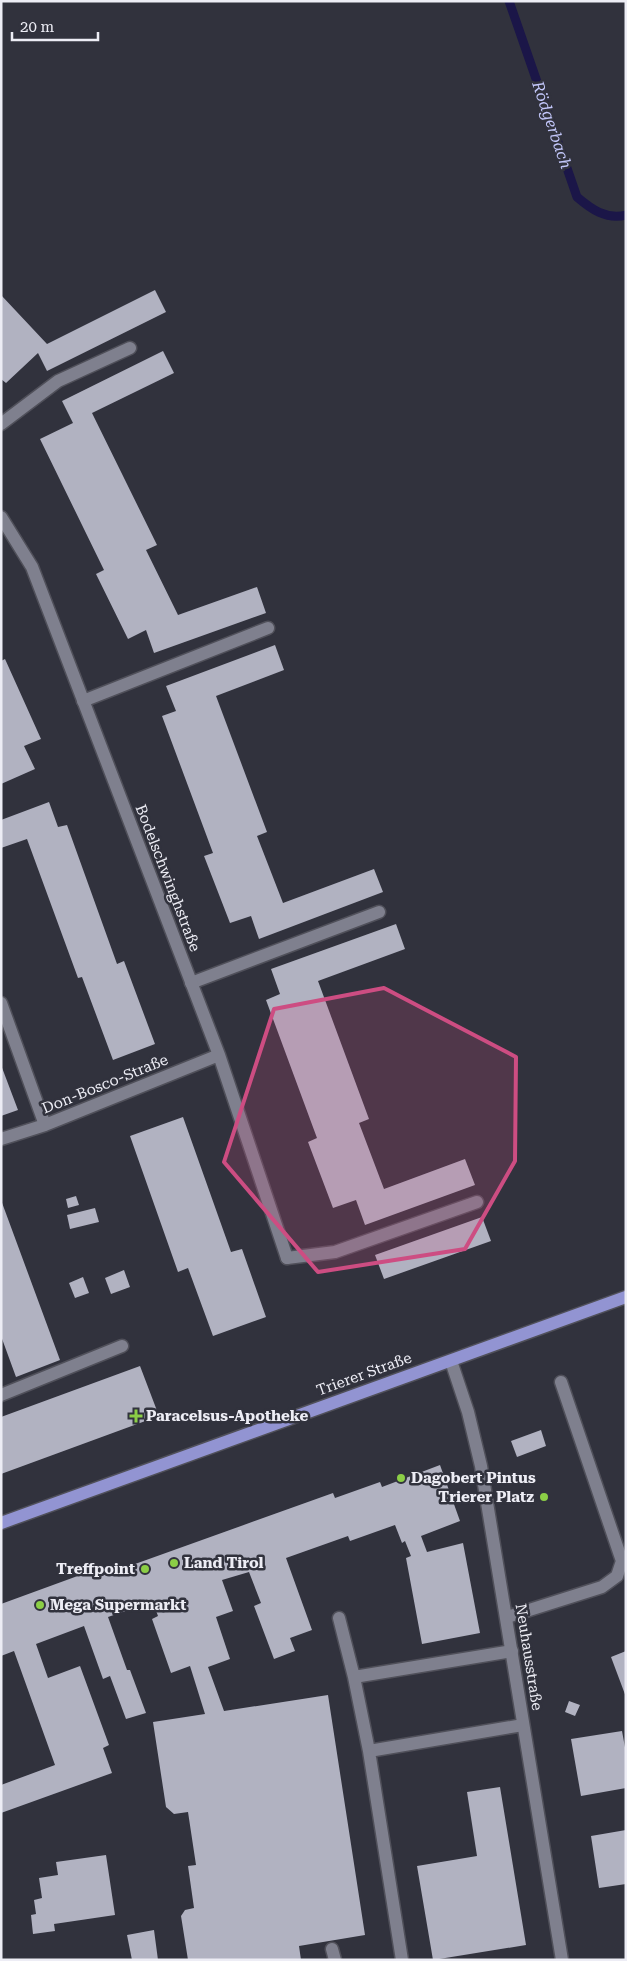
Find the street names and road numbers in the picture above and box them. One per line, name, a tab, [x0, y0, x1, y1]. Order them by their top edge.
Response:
street label: Bodelschwinghstraße	[132, 802, 204, 954]
street label: Don-Bosco-Straße	[39, 1050, 171, 1118]
street label: Trierer Straße	[314, 1348, 414, 1400]
street label: Neuhausstraße	[512, 1602, 546, 1712]

